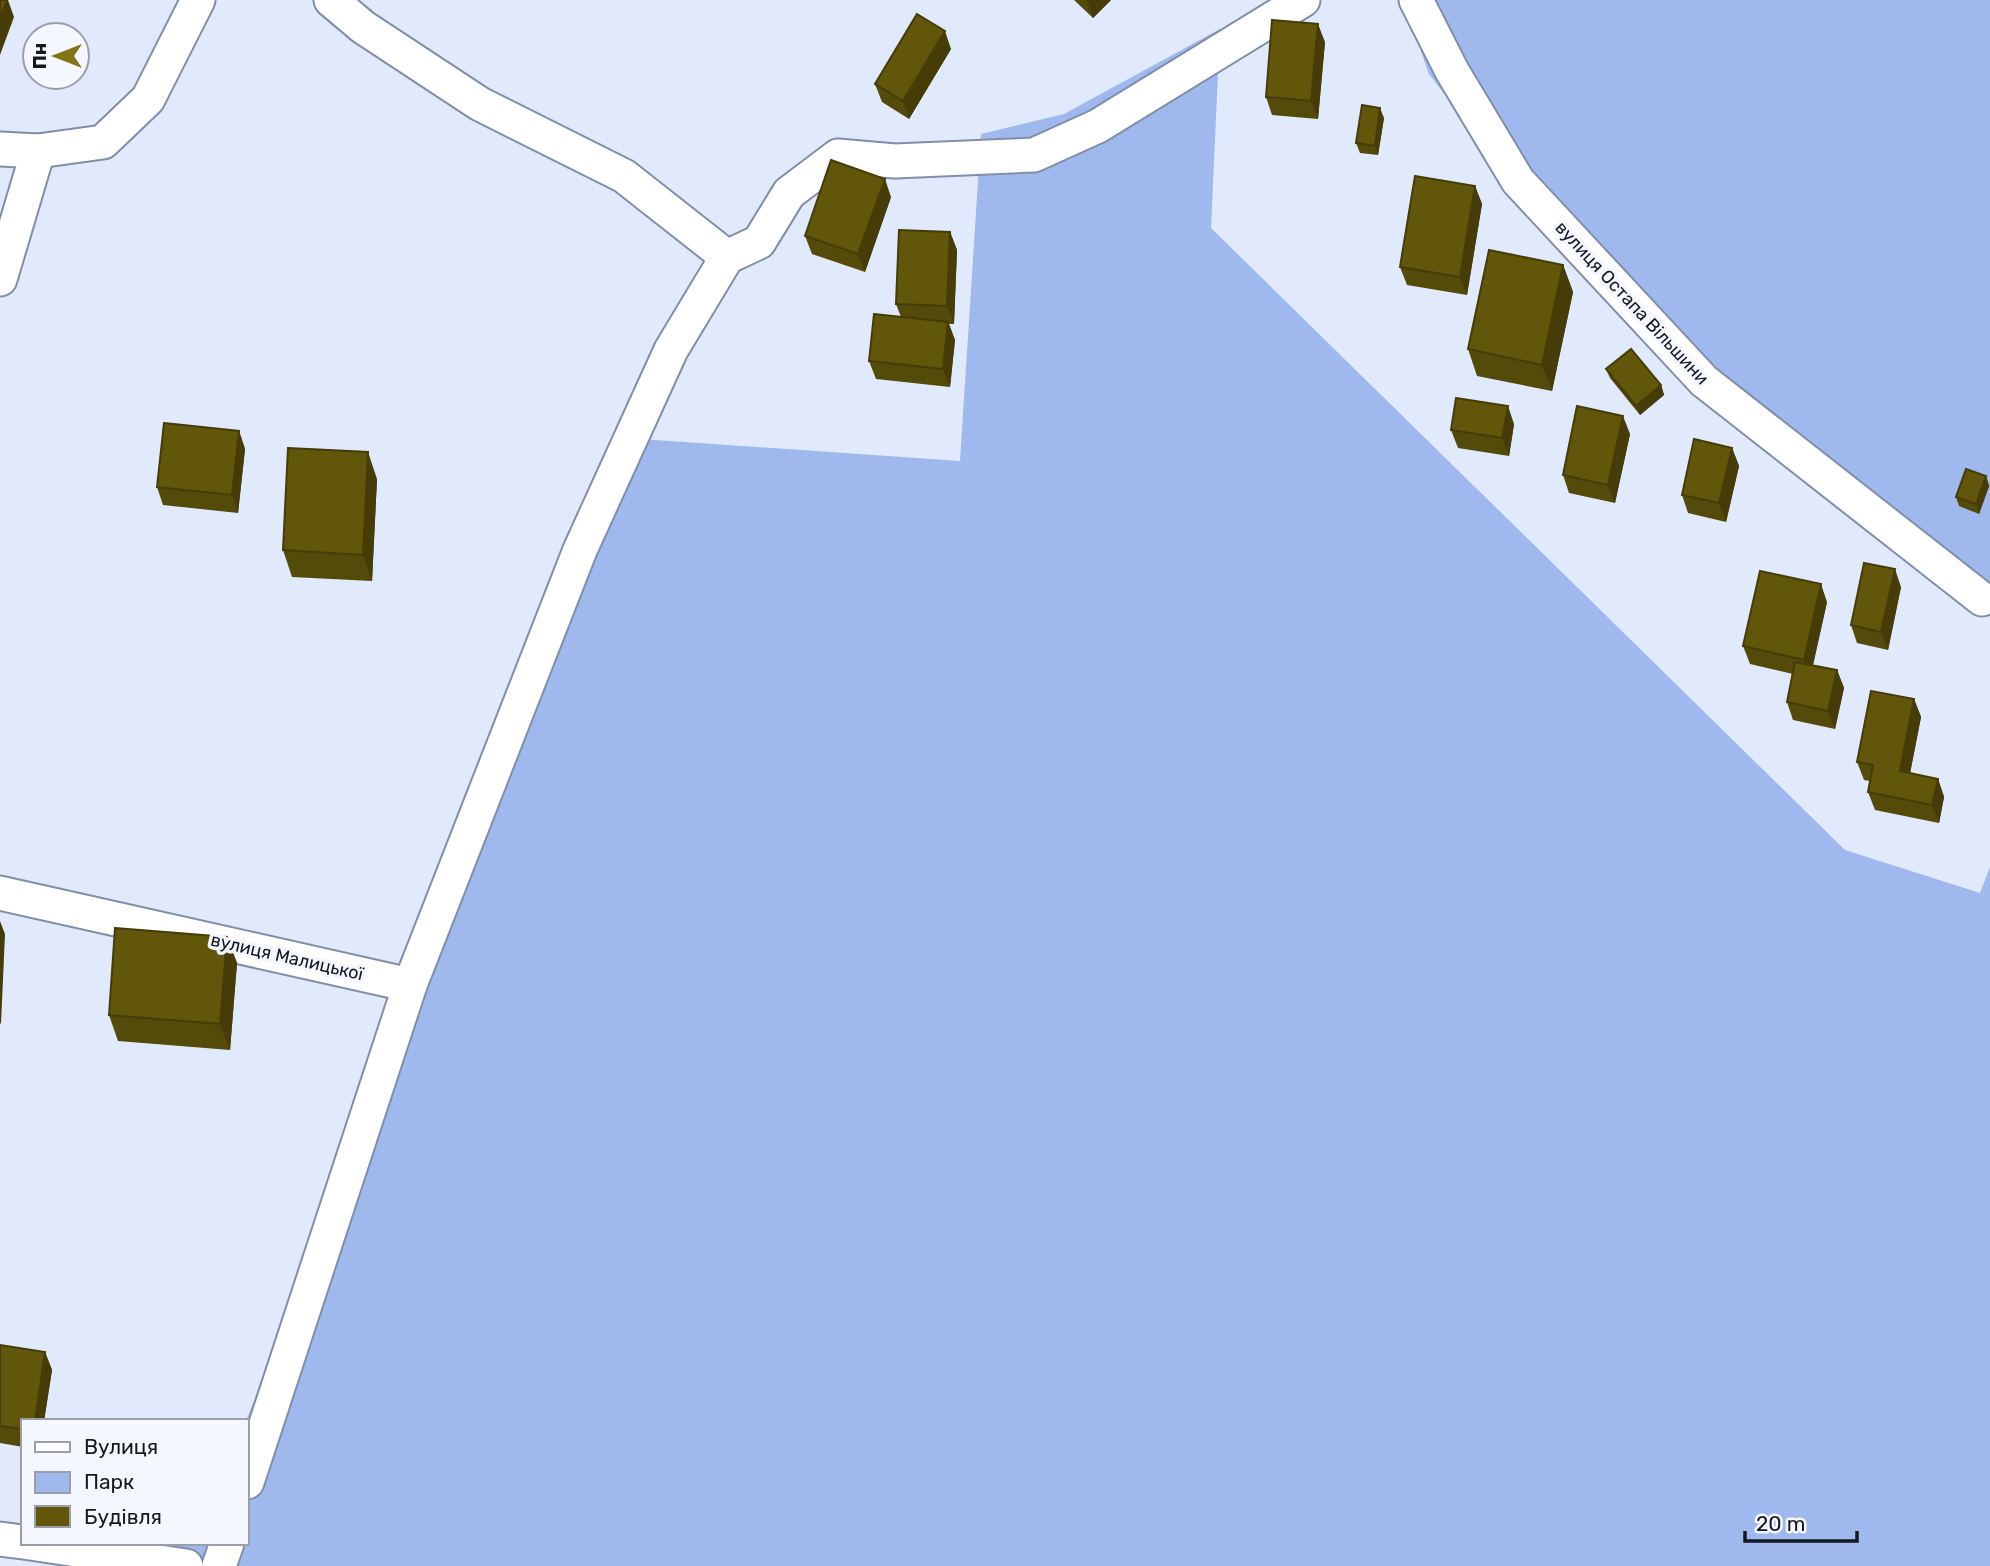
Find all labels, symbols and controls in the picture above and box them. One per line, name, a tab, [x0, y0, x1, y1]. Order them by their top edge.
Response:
north arrow	[21, 21, 91, 91]
text: Пн	[28, 43, 51, 69]
street label: вулиця Остапа Вільшини	[1551, 217, 1713, 389]
street label: вулиця Малицької	[209, 929, 366, 985]
legend	[21, 1419, 248, 1545]
text: Вулиця	[84, 1434, 158, 1459]
text: Парк	[84, 1469, 134, 1494]
scale bar	[1745, 1500, 1857, 1544]
text: Будівля	[84, 1504, 162, 1529]
text: 20 m	[1756, 1511, 1805, 1536]

